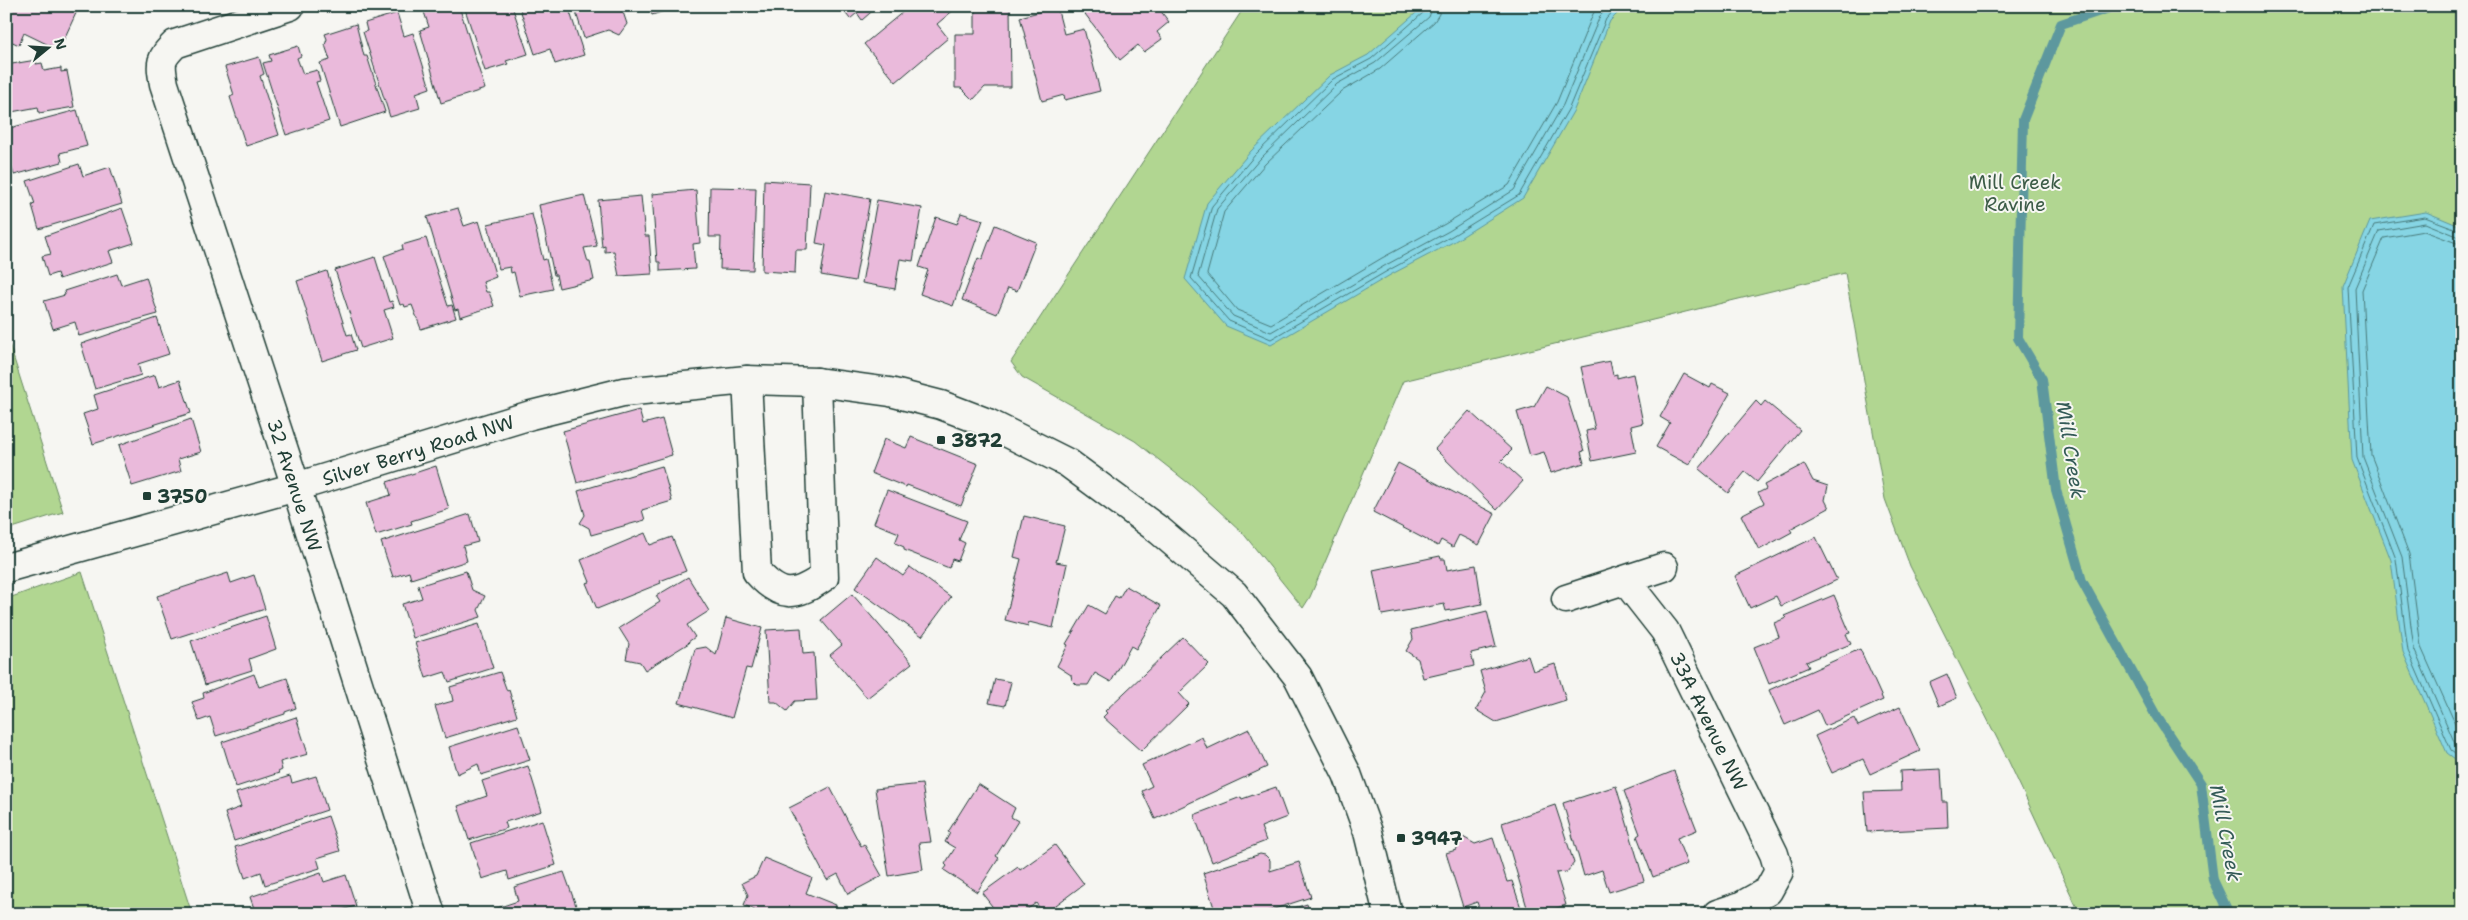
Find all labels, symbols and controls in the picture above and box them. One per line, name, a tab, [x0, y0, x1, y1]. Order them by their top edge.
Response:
north arrow	[22, 22, 72, 72]
text: N	[50, 36, 71, 52]
park label: Mill Creek Ravine	[1969, 170, 2061, 217]
water label: Mill Creek	[2050, 399, 2092, 501]
street label: Silver Berry Road NW	[319, 409, 517, 492]
street label: 32 Avenue NW	[261, 416, 328, 555]
place label: 3872	[951, 428, 1003, 453]
marker: 3872	[935, 434, 947, 446]
place label: 3750	[157, 484, 207, 509]
marker: 3750	[141, 490, 153, 502]
street label: 33A Avenue NW	[1664, 648, 1753, 795]
water label: Mill Creek	[2204, 782, 2248, 884]
place label: 3947	[1411, 826, 1463, 851]
marker: 3947	[1395, 832, 1407, 844]

